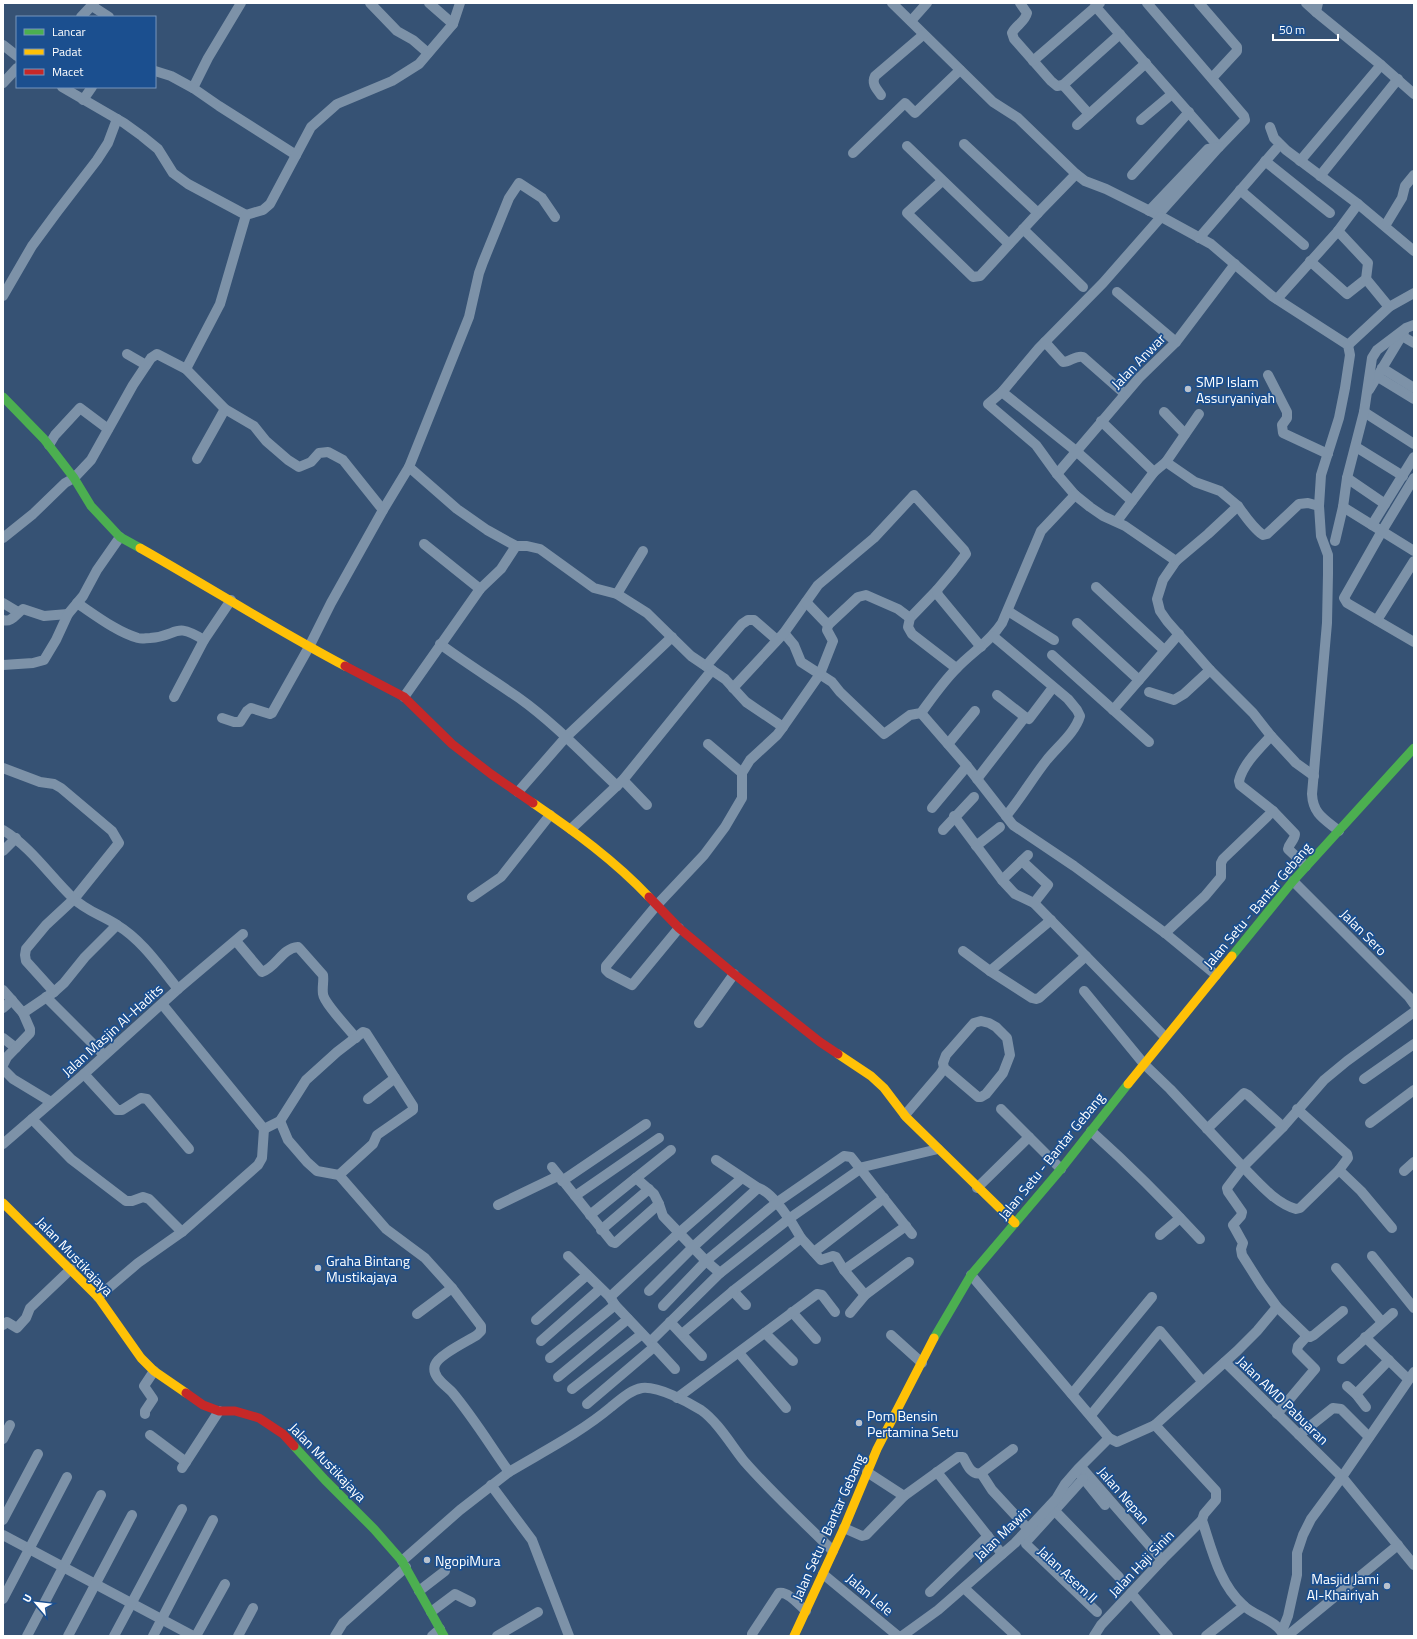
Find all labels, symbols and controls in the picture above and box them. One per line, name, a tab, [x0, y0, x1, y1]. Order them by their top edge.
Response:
legend	[16, 16, 156, 88]
scale bar	[1273, 16, 1338, 42]
text: 50 m	[1279, 20, 1305, 39]
text: Lancar	[52, 22, 86, 41]
text: Padat	[52, 42, 82, 61]
text: Macet	[52, 62, 84, 81]
street label: Jalan Anwar	[1106, 328, 1170, 394]
place label: SMP Islam Assuryaniyah	[1196, 371, 1275, 408]
marker: SMP Islam Assuryaniyah	[1183, 384, 1193, 394]
street label: Jalan Setu - Bantar Gebang	[1198, 837, 1316, 973]
street label: Jalan Sero	[1336, 904, 1392, 960]
street label: Jalan Masjin Al-Hadits	[57, 979, 167, 1081]
street label: Jalan Setu - Bantar Gebang	[993, 1088, 1109, 1224]
street label: Jalan Mustikajaya	[32, 1212, 118, 1300]
place label: Graha Bintang Mustikajaya	[326, 1250, 410, 1287]
marker: Graha Bintang Mustikajaya	[313, 1263, 323, 1273]
street label: Jalan AMD Pabuaran	[1232, 1351, 1334, 1449]
place label: Pom Bensin Pertamina Setu	[867, 1405, 958, 1442]
street label: Jalan Mustikajaya	[285, 1418, 371, 1506]
marker: Pom Bensin Pertamina Setu	[854, 1418, 864, 1428]
street label: Jalan Setu - Bantar Gebang	[786, 1450, 870, 1604]
street label: Jalan Nepan	[1093, 1462, 1155, 1528]
street label: Jalan Mawin	[969, 1500, 1035, 1566]
street label: Jalan Haji Sinin	[1103, 1525, 1179, 1601]
street label: Jalan Asem II	[1033, 1541, 1103, 1607]
place label: NgopiMura	[435, 1550, 500, 1571]
marker: NgopiMura	[422, 1555, 432, 1565]
street label: Jalan Lele	[842, 1568, 898, 1620]
place label: Masjid Jami Al-Khairiyah	[1307, 1568, 1379, 1605]
marker: Masjid Jami Al-Khairiyah	[1382, 1581, 1392, 1591]
north arrow	[16, 1583, 56, 1623]
text: U	[18, 1591, 36, 1605]

